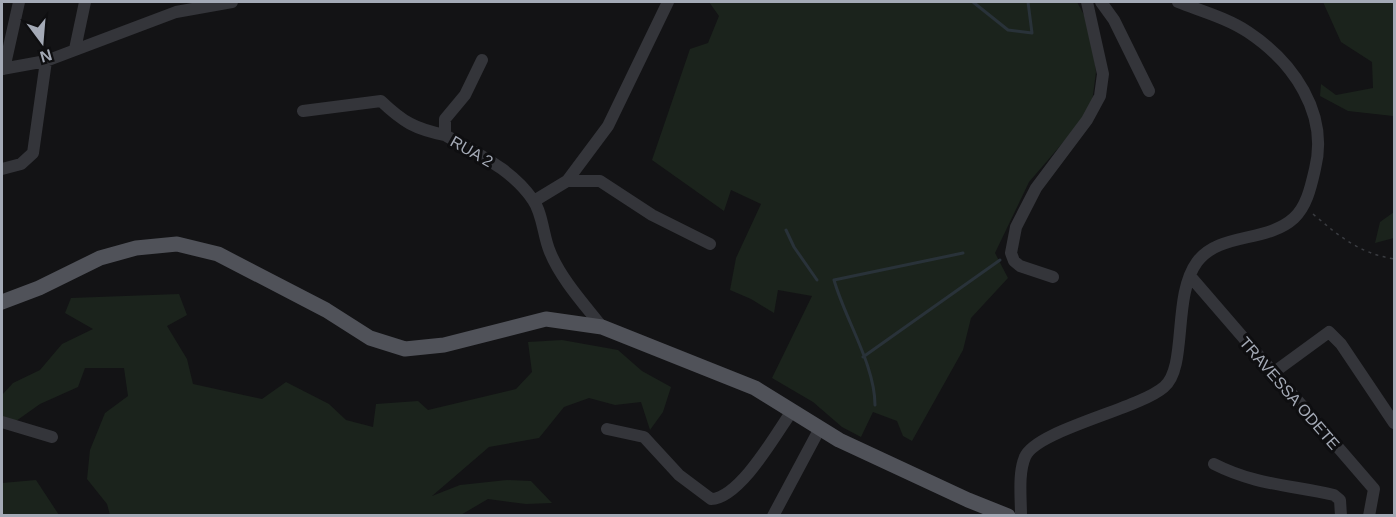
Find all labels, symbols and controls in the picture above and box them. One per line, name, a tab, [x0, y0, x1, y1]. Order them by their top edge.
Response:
north arrow	[12, 12, 72, 72]
text: N	[38, 46, 54, 66]
street label: RUA 2	[447, 133, 496, 170]
street label: TRAVESSA ODETE	[1236, 334, 1343, 453]

